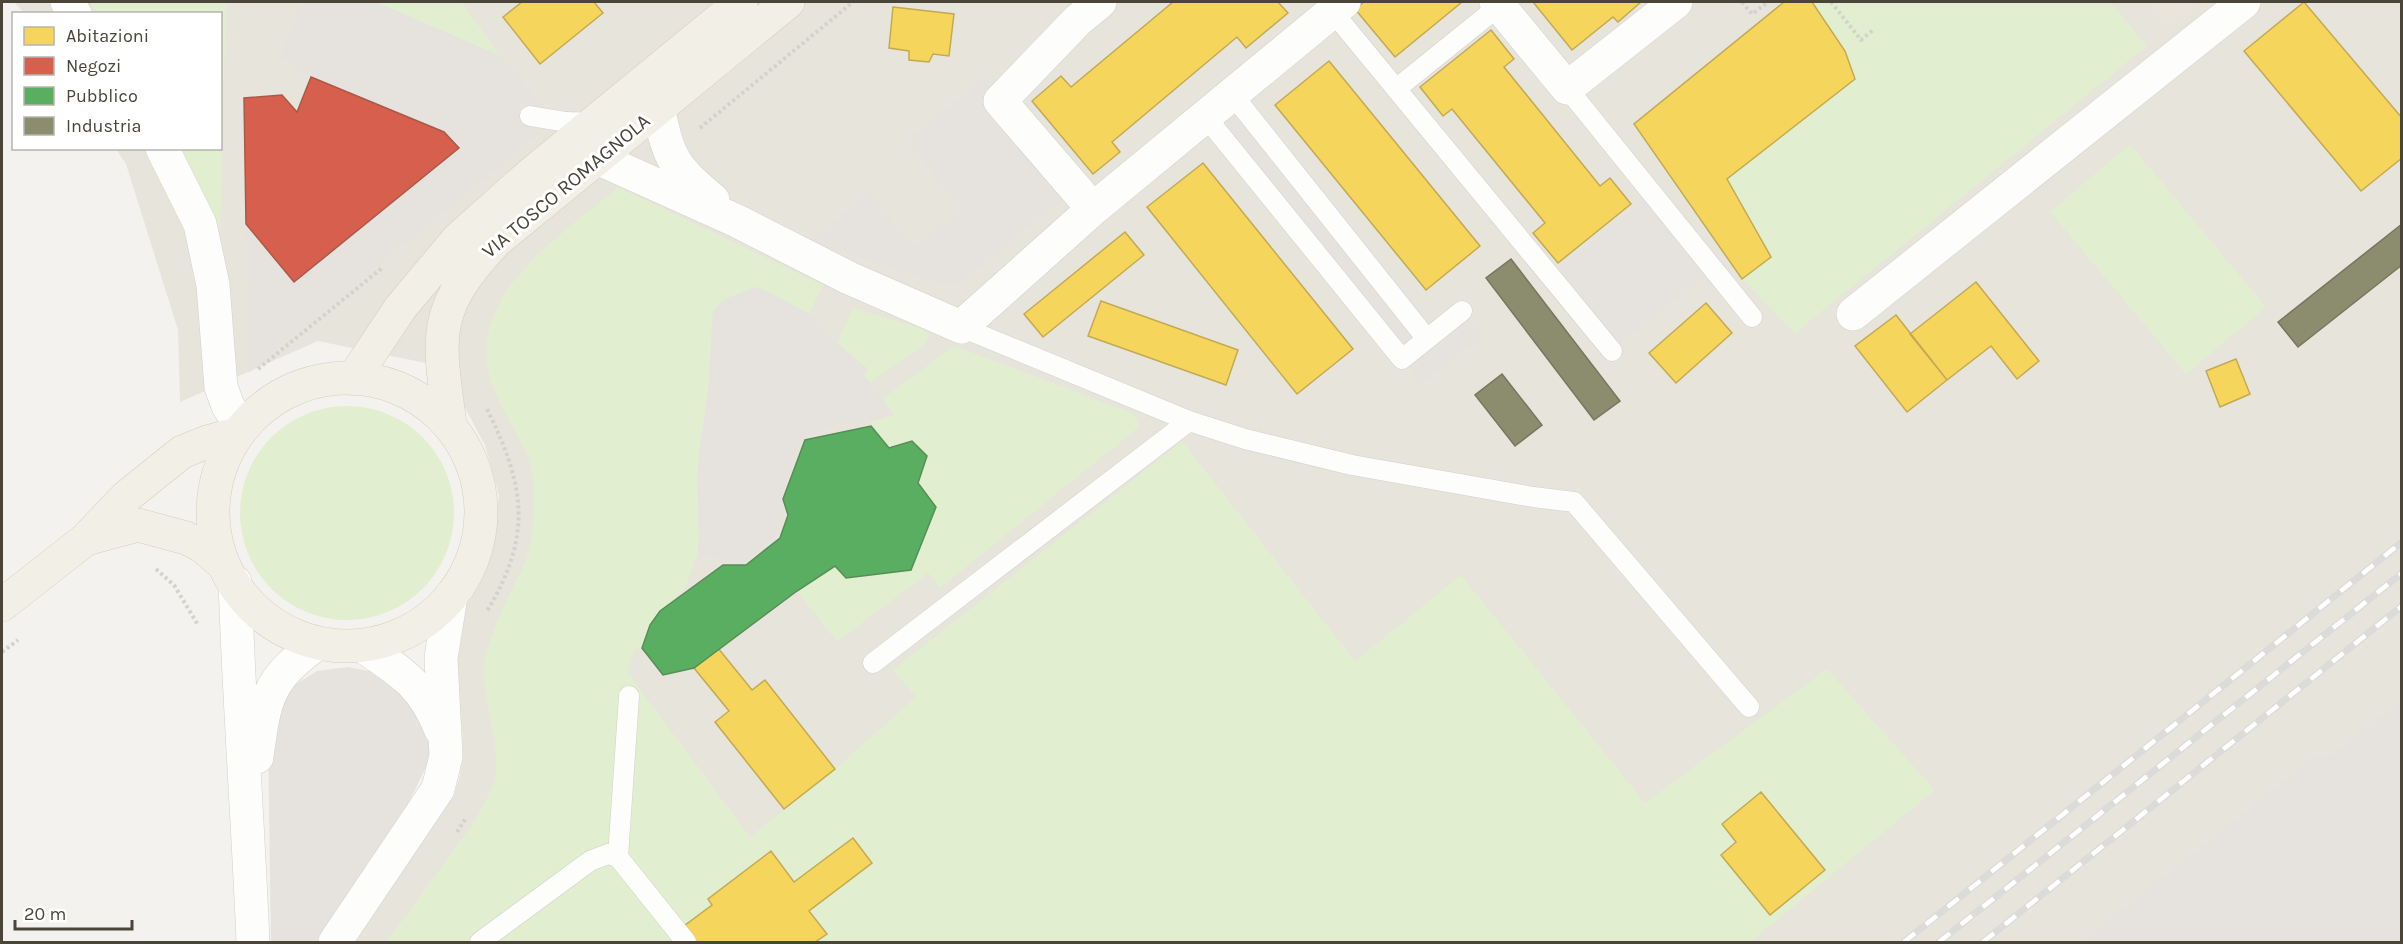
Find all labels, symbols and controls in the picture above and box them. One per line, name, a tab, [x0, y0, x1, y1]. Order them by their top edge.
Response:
legend	[12, 12, 222, 150]
text: Abitazioni	[66, 25, 149, 47]
text: Negozi	[66, 55, 121, 77]
text: Pubblico	[66, 85, 138, 107]
street label: VIA TOSCO ROMAGNOLA	[477, 109, 655, 263]
text: Industria	[66, 115, 141, 137]
scale bar	[15, 893, 132, 931]
text: 20 m	[24, 903, 66, 925]

